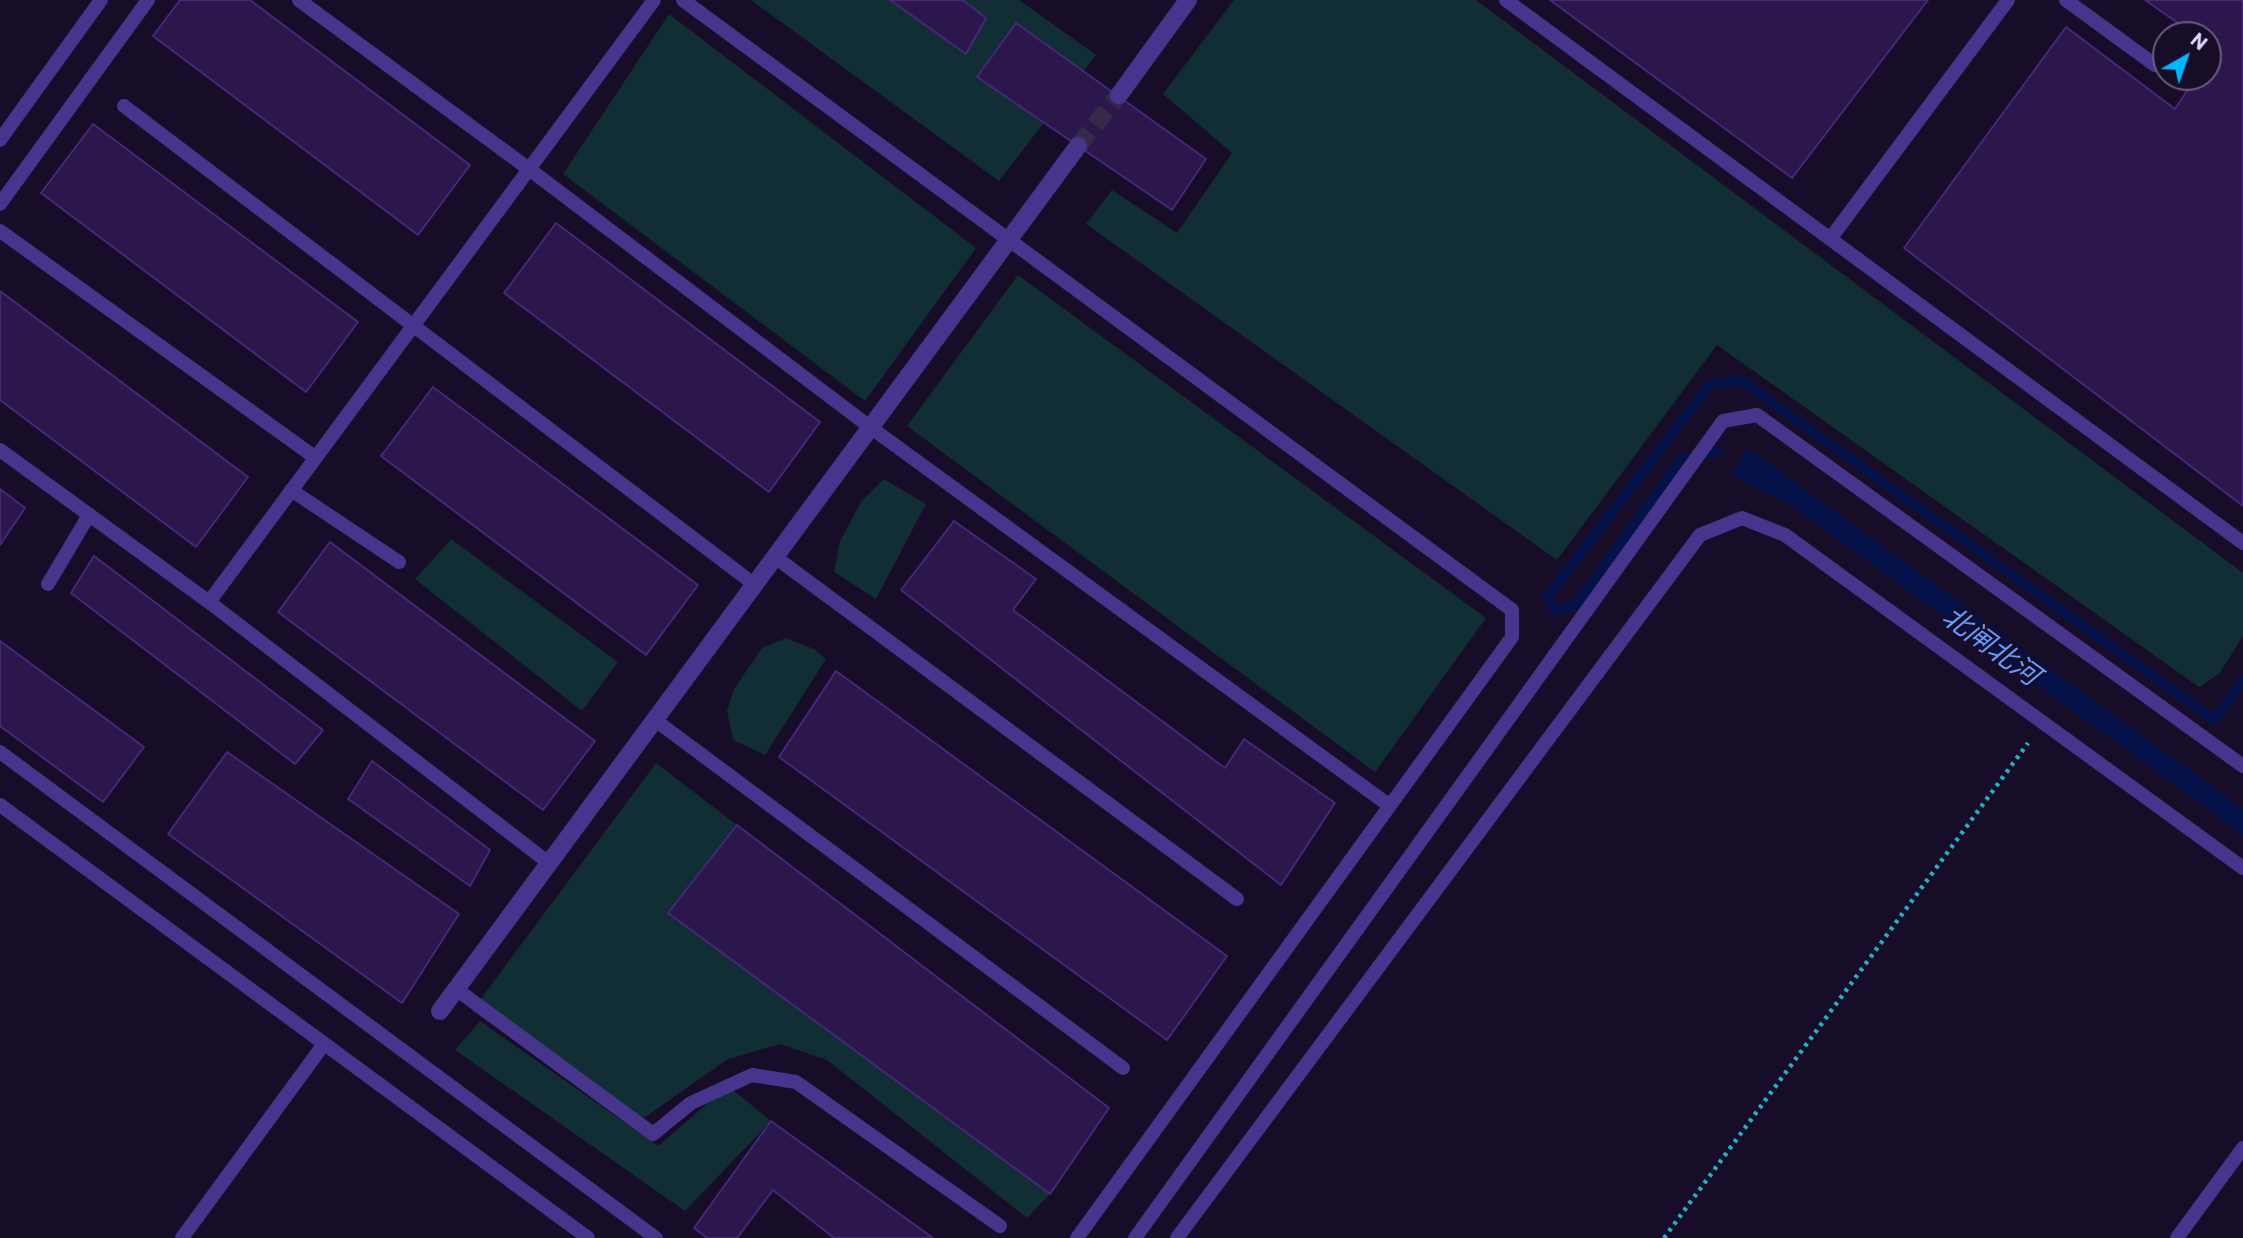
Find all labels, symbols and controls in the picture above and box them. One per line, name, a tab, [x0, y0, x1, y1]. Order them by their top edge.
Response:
north arrow	[2152, 21, 2222, 91]
text: N	[2187, 28, 2212, 54]
water label: 北闸北河	[1936, 599, 2046, 693]

